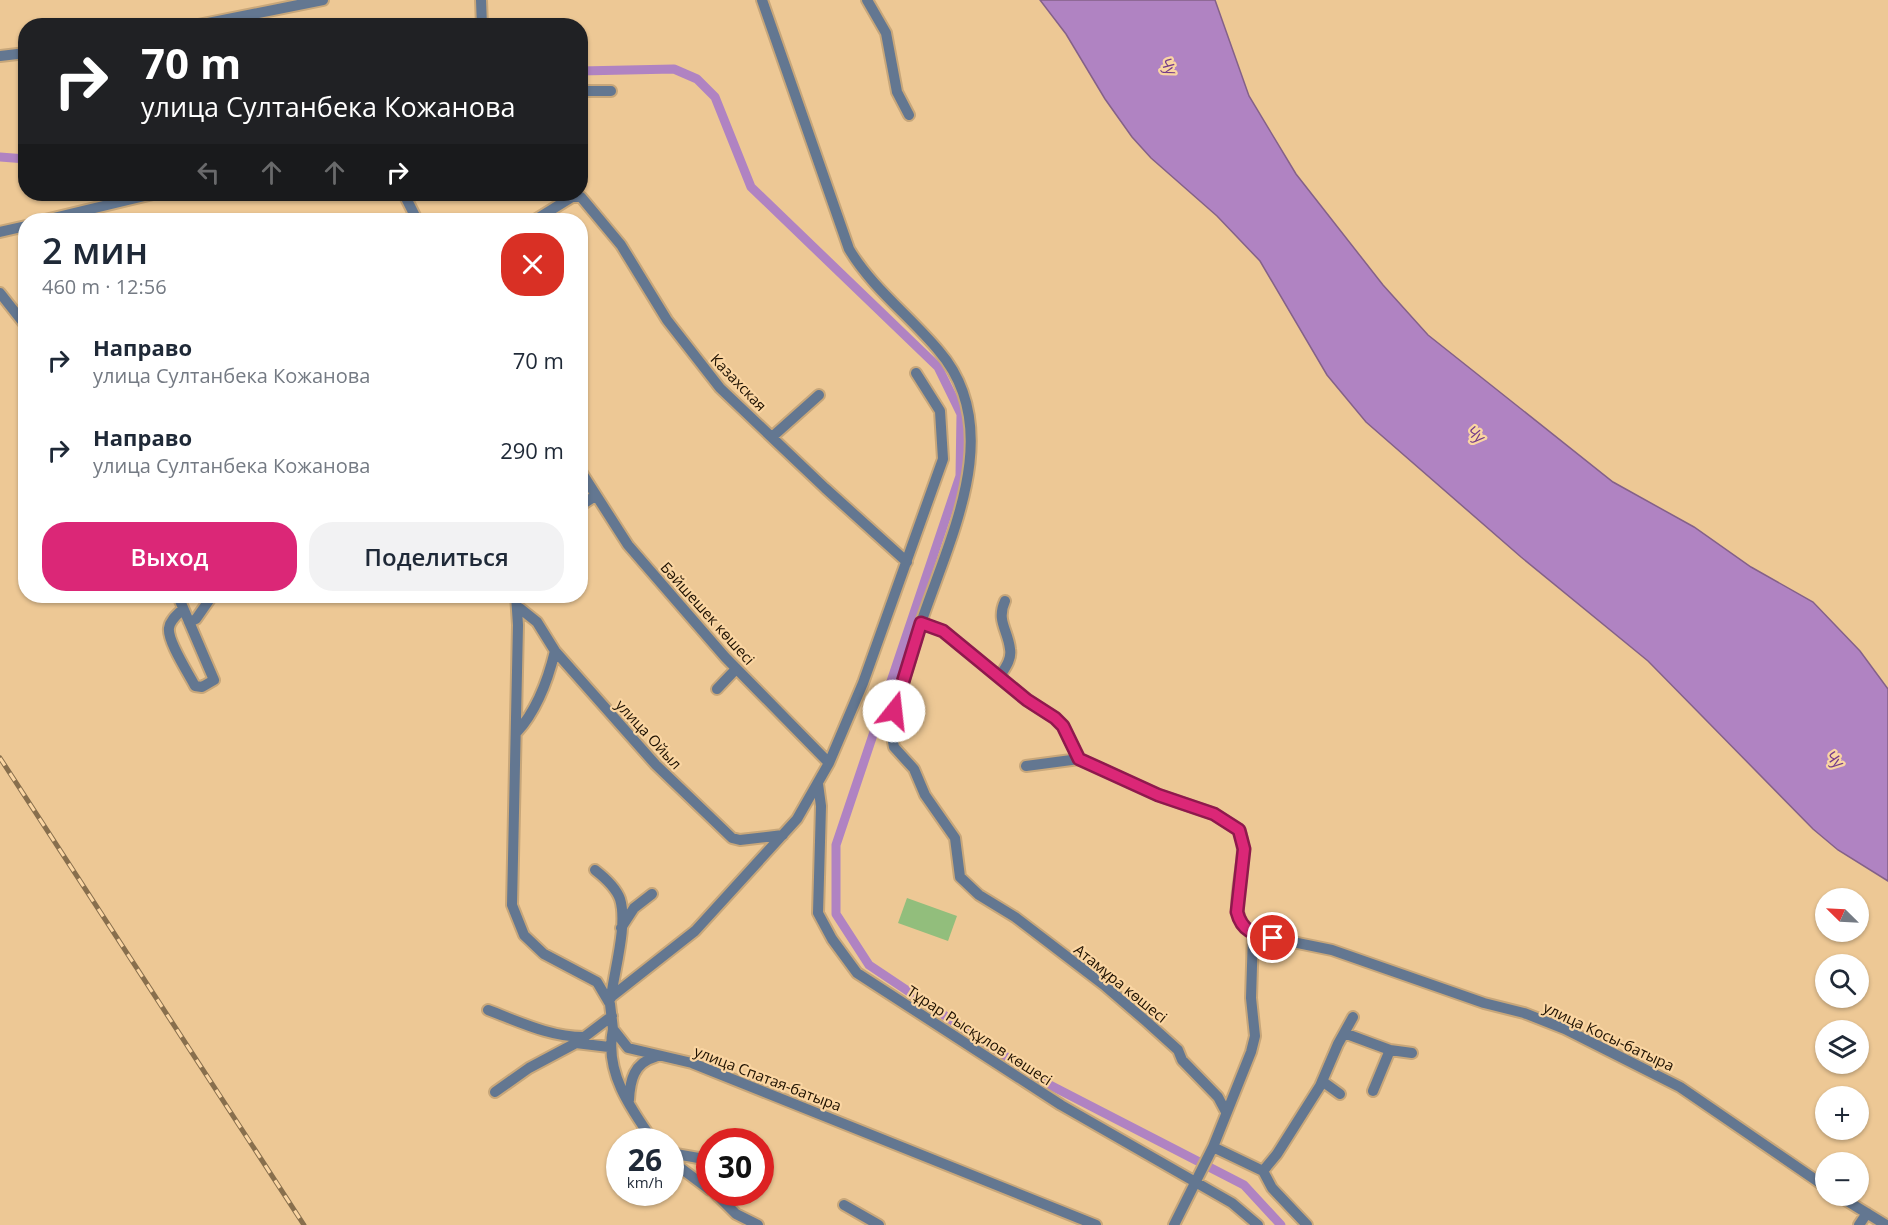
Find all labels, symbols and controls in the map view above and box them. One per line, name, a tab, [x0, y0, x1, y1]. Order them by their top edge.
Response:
text: 70 m	[141, 34, 241, 91]
icon: right	[42, 42, 120, 120]
water label: Чу	[1155, 53, 1184, 80]
text: улица Султанбека Кожанова	[141, 88, 515, 125]
icon: left	[192, 156, 225, 189]
icon: ahead	[255, 156, 288, 189]
icon: ahead	[318, 156, 351, 189]
icon: right	[381, 156, 414, 189]
text: 2 мин	[42, 226, 148, 275]
button: close	[501, 233, 564, 296]
text: 460 m · 12:56	[42, 273, 167, 300]
text: Направо	[93, 332, 192, 362]
icon: right	[42, 344, 75, 377]
text: 70 m	[513, 345, 564, 375]
street label: Казахская	[707, 349, 771, 415]
text: улица Султанбека Кожанова	[93, 362, 370, 389]
water label: Чу	[1462, 420, 1491, 449]
text: Направо	[93, 422, 192, 452]
icon: right	[42, 434, 75, 467]
text: 290 m	[500, 435, 564, 465]
text: улица Султанбека Кожанова	[93, 452, 370, 479]
button: Выход	[42, 522, 297, 591]
button: Поделиться	[309, 522, 564, 591]
street label: Бәйшешек көшесі	[656, 557, 760, 669]
position arrow	[862, 679, 926, 743]
street label: улица Ойыл	[611, 695, 687, 773]
water label: Чу	[1821, 745, 1850, 774]
north arrow	[1815, 888, 1869, 942]
map controls	[1815, 888, 1869, 1206]
pin	[1247, 912, 1298, 963]
icon: arrive	[1256, 921, 1289, 954]
street label: Атамұра көшесі	[1070, 939, 1172, 1027]
button: search	[1815, 954, 1869, 1008]
street label: Тұрар Рысқұлов көшесі	[904, 980, 1056, 1090]
street label: улица Косы-батыра	[1540, 997, 1678, 1075]
button: layers	[1815, 1020, 1869, 1074]
street label: улица Спатая-батыра	[691, 1041, 845, 1115]
button: +	[1815, 1086, 1869, 1140]
speed limit sign: 30	[696, 1128, 774, 1206]
text: 26	[628, 1139, 662, 1180]
button: −	[1815, 1152, 1869, 1206]
text: km/h	[627, 1172, 663, 1192]

